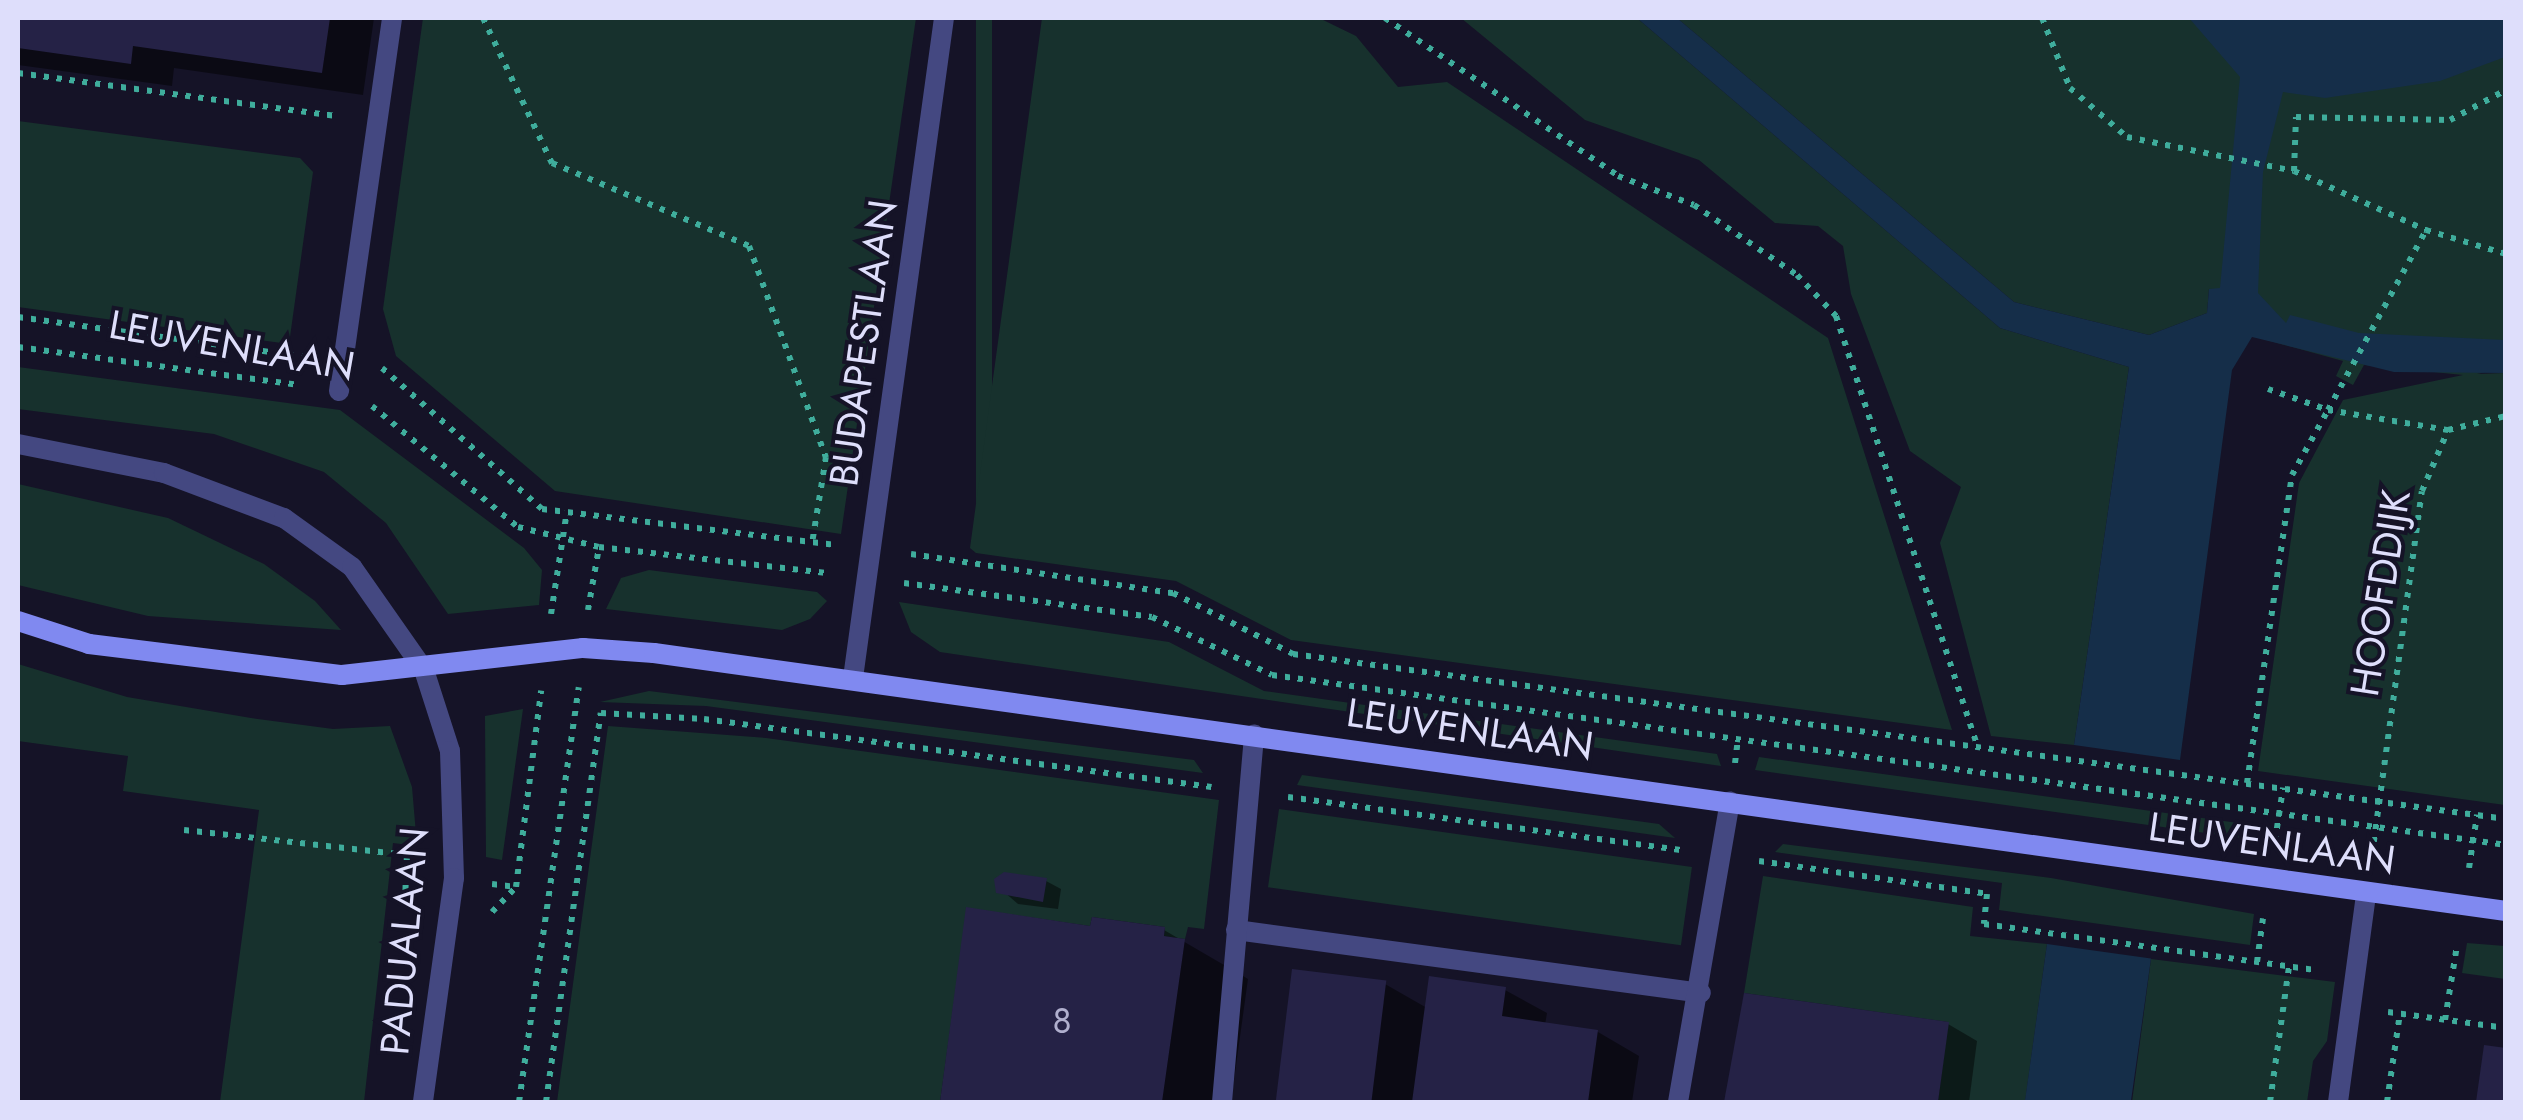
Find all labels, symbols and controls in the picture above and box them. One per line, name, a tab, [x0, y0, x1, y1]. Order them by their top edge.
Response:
street label: BUDAPESTLAAN	[819, 197, 907, 489]
street label: LEUVENLAAN	[105, 300, 359, 390]
street label: HOOFDDIJK	[2340, 486, 2420, 700]
street label: LEUVENLAAN	[1344, 688, 1596, 770]
street label: LEUVENLAAN	[2146, 802, 2398, 884]
street label: PADUALAAN	[370, 825, 438, 1057]
house number: 8	[1052, 1000, 1072, 1042]

